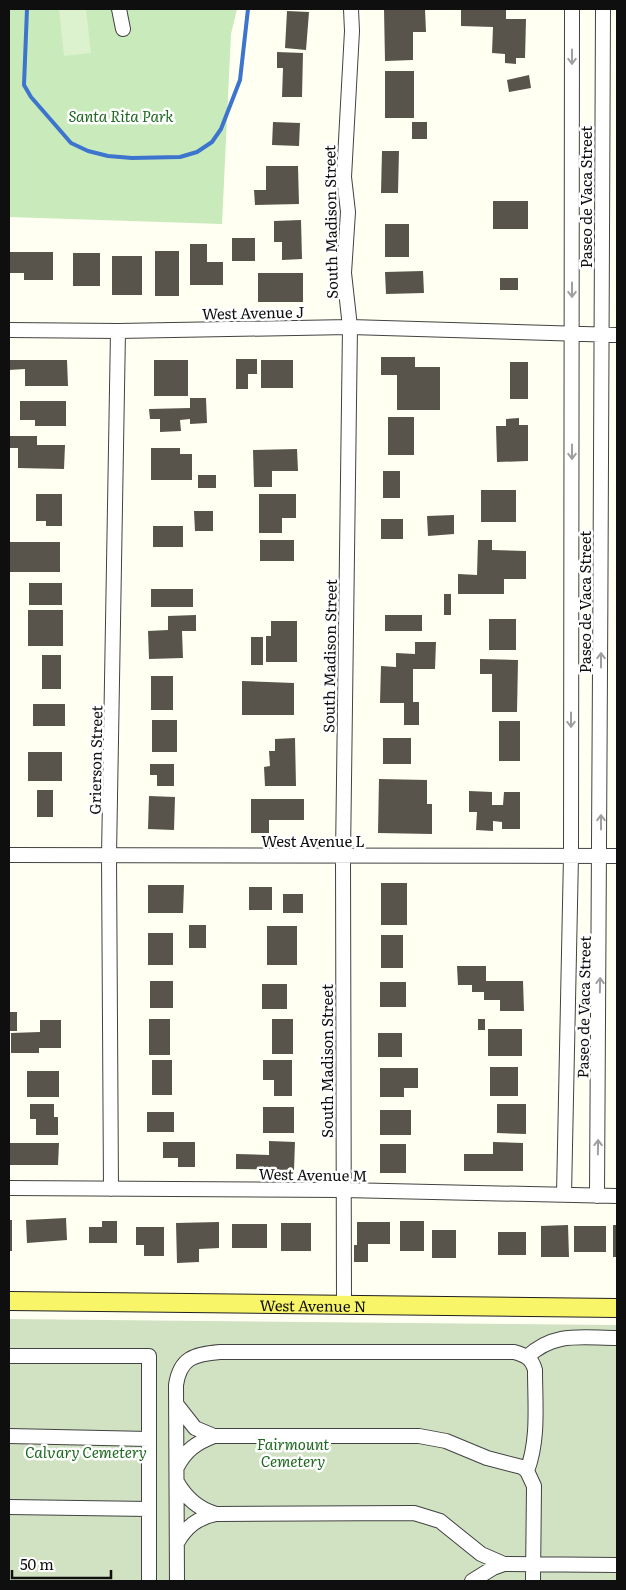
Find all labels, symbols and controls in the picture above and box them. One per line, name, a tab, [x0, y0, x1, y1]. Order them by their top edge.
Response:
one-way arrow	[567, 49, 577, 65]
park label: Santa Rita Park	[68, 104, 174, 127]
street label: Paseo de Vaca Street	[574, 126, 597, 268]
street label: South Madison Street	[317, 145, 343, 299]
one-way arrow	[567, 282, 577, 298]
street label: West Avenue J	[202, 300, 304, 324]
one-way arrow	[567, 444, 577, 460]
street label: Paseo de Vaca Street	[573, 531, 596, 673]
street label: South Madison Street	[316, 579, 342, 733]
one-way arrow	[596, 652, 606, 668]
street label: Grierson Street	[83, 705, 107, 815]
one-way arrow	[566, 712, 576, 728]
one-way arrow	[596, 815, 606, 831]
street label: West Avenue L	[261, 829, 365, 852]
street label: Paseo de Vaca Street	[570, 935, 596, 1079]
one-way arrow	[595, 977, 605, 994]
street label: South Madison Street	[315, 984, 338, 1138]
one-way arrow	[593, 1140, 603, 1156]
street label: West Avenue M	[258, 1162, 368, 1186]
street label: West Avenue N	[260, 1292, 366, 1317]
park label: Fairmount Cemetery	[257, 1432, 329, 1472]
park label: Calvary Cemetery	[25, 1440, 147, 1463]
scale bar	[12, 1548, 111, 1580]
text: 50 m	[20, 1552, 54, 1575]

